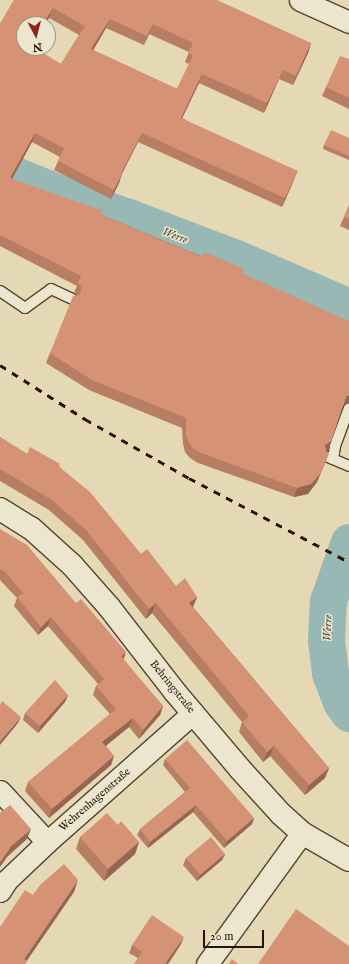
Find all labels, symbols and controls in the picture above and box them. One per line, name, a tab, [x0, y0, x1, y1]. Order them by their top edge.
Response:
north arrow	[16, 16, 56, 56]
text: N	[32, 39, 43, 54]
water label: Werre	[160, 225, 190, 247]
water label: Werre	[321, 615, 335, 641]
street label: Behringstraße	[147, 658, 197, 716]
street label: Wehrenhagenstraße	[57, 765, 133, 835]
scale bar	[205, 922, 266, 948]
text: 20 m	[210, 929, 233, 944]

